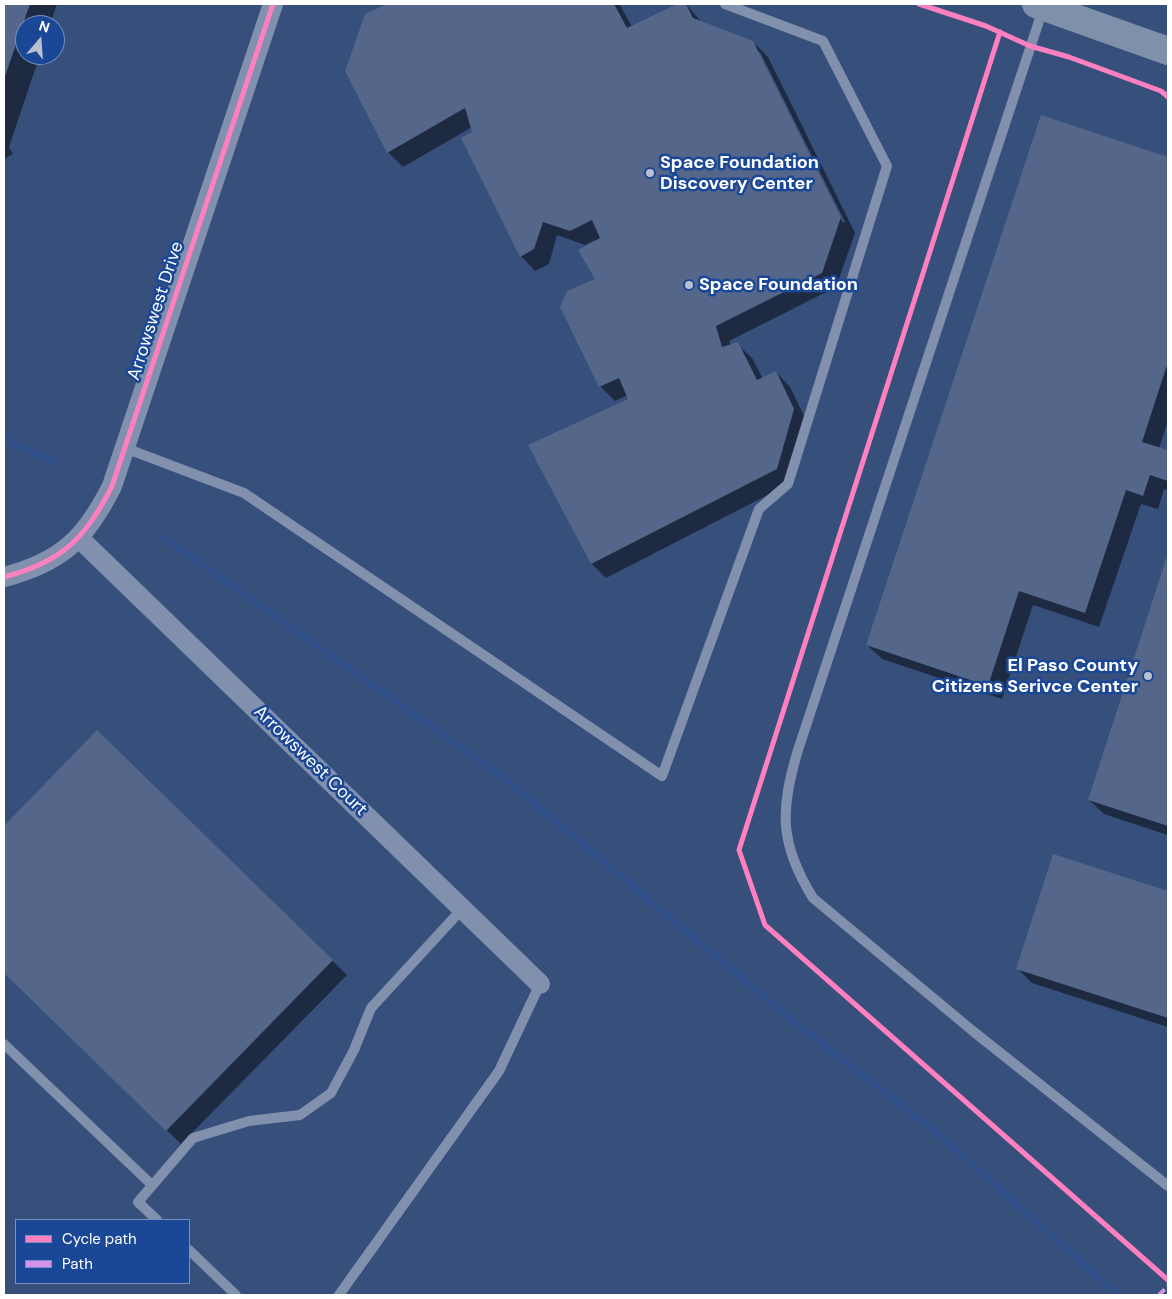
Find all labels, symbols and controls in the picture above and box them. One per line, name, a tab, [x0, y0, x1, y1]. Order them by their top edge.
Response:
north arrow	[15, 15, 65, 65]
text: N	[37, 17, 52, 37]
place label: Space Foundation Discovery Center	[660, 152, 819, 194]
marker: Space Foundation Discovery Center	[644, 167, 656, 179]
street label: Arrowswest Drive	[123, 239, 189, 383]
place label: Space Foundation	[699, 274, 858, 296]
marker: Space Foundation	[683, 279, 695, 291]
place label: El Paso County Citizens Serivce Center	[932, 655, 1138, 698]
marker: El Paso County Citizens Serivce Center	[1142, 670, 1154, 682]
street label: Arrowswest Court	[249, 701, 371, 821]
legend	[15, 1219, 190, 1284]
text: Cycle path	[62, 1229, 137, 1249]
text: Path	[62, 1254, 93, 1274]

